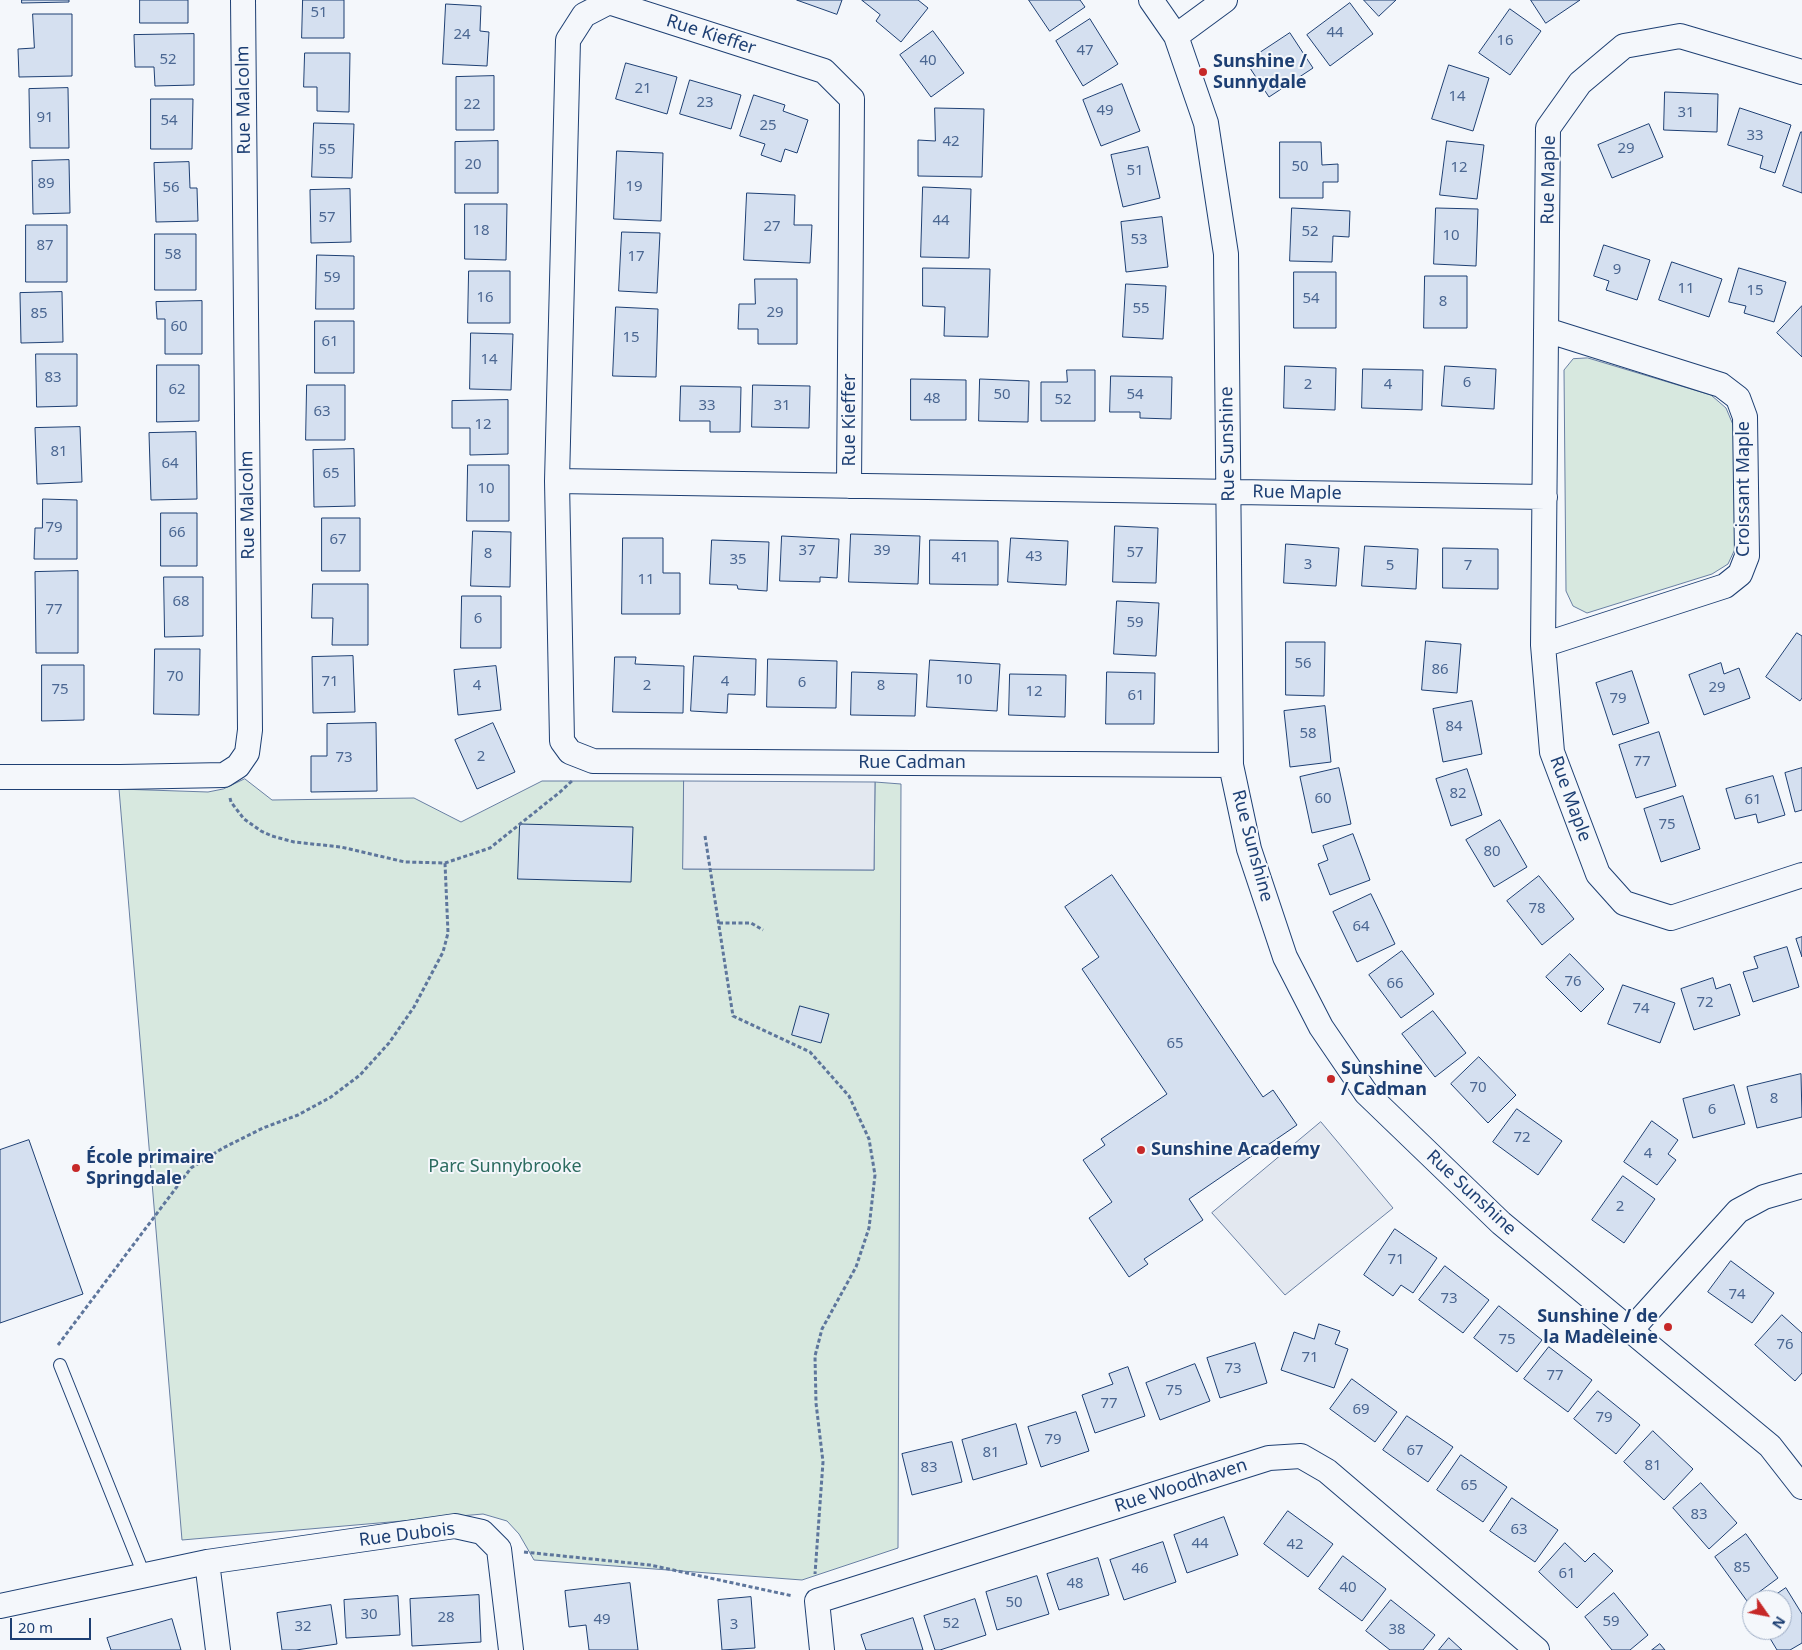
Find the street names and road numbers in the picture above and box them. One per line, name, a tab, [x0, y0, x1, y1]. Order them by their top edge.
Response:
street label: Rue Kieffer	[663, 10, 759, 60]
street label: Rue Malcolm	[232, 45, 256, 155]
street label: Rue Maple	[1537, 135, 1561, 225]
street label: Rue Kieffer	[839, 373, 861, 467]
street label: Rue Sunshine	[1216, 386, 1240, 502]
street label: Croissant Maple	[1733, 421, 1755, 557]
street label: Rue Malcolm	[236, 450, 260, 560]
street label: Rue Maple	[1252, 481, 1342, 505]
street label: Rue Cadman	[858, 752, 966, 774]
street label: Rue Maple	[1545, 753, 1595, 845]
street label: Rue Sunshine	[1227, 788, 1277, 904]
street label: Rue Sunshine	[1422, 1146, 1520, 1240]
street label: Rue Woodhaven	[1112, 1454, 1250, 1518]
street label: Rue Dubois	[358, 1518, 456, 1552]

